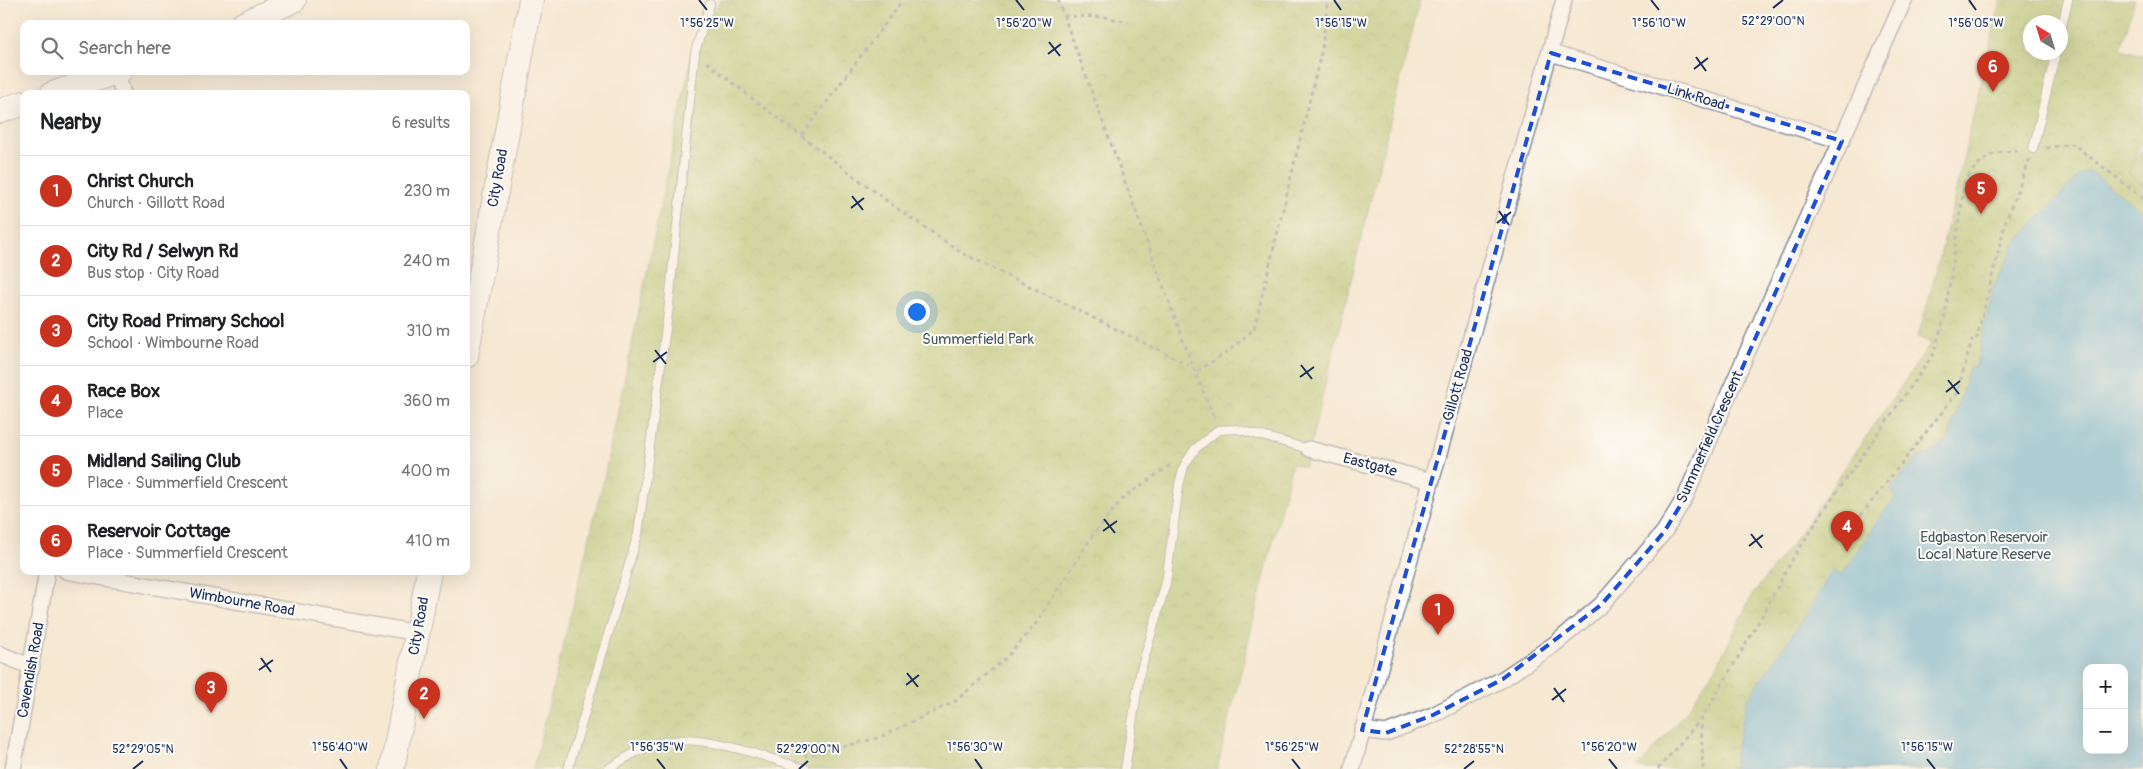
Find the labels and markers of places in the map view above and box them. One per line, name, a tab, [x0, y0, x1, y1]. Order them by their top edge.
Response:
pin: 6	[1977, 51, 2009, 92]
pin: 5	[1965, 173, 1997, 214]
pin: 4	[1831, 511, 1863, 552]
pin: 1	[1422, 594, 1454, 635]
pin: 3	[195, 672, 227, 713]
pin: 2	[408, 678, 440, 719]

